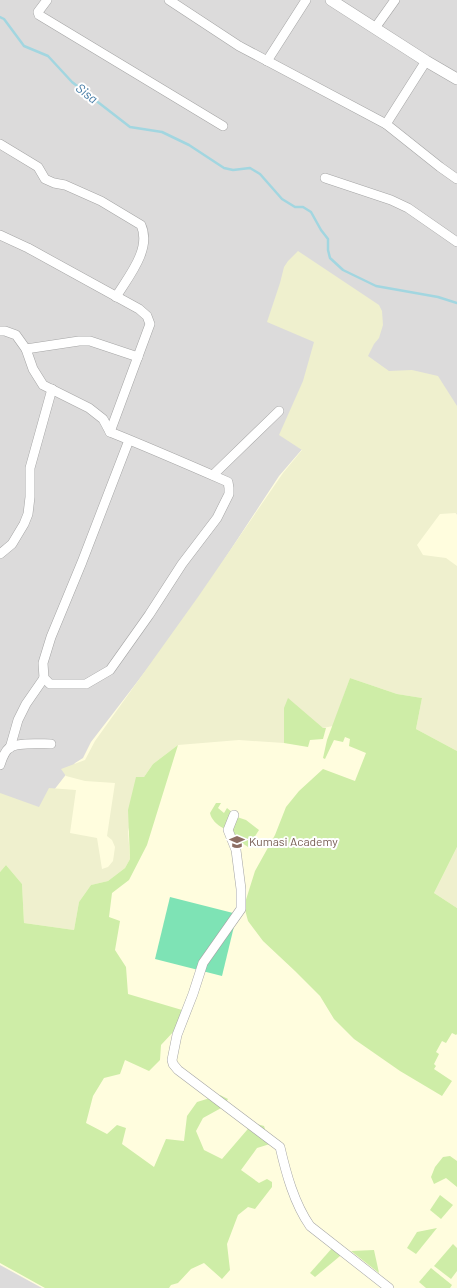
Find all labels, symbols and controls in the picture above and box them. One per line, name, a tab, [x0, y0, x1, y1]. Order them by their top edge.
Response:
water label: Sisa	[73, 79, 101, 107]
school or university icon: Kumasi Academy	[228, 833, 246, 851]
place label: Kumasi Academy	[249, 834, 338, 848]

